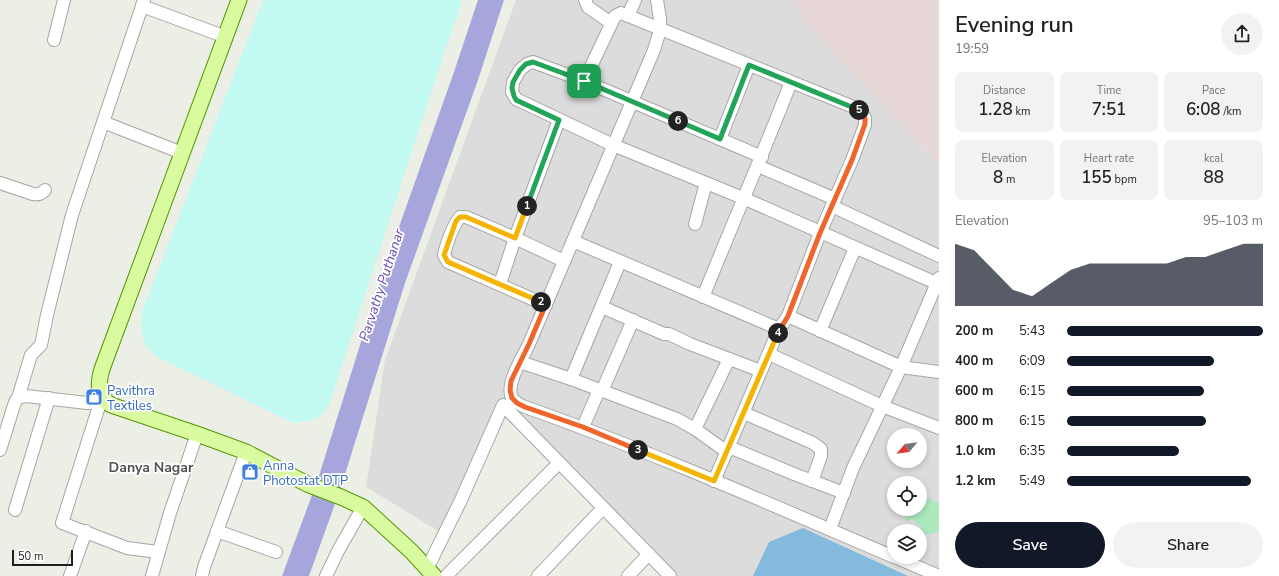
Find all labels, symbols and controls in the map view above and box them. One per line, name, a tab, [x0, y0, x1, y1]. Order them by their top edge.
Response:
text: Evening run	[955, 10, 1074, 40]
button: share	[1221, 13, 1263, 55]
text: 19:59	[955, 40, 989, 58]
pin	[567, 64, 601, 98]
icon: arrive	[573, 70, 595, 92]
text: Distance	[983, 83, 1026, 98]
text: Time	[1097, 83, 1121, 98]
text: Pace	[1202, 83, 1225, 98]
text: 1.28	[978, 98, 1013, 121]
text: 7:51	[1092, 98, 1126, 121]
text: 6:08	[1186, 98, 1221, 121]
pin: 5	[849, 100, 869, 120]
text: 5	[856, 102, 862, 117]
text: km	[1013, 104, 1031, 119]
text: /km	[1221, 104, 1241, 119]
pin: 6	[668, 111, 688, 131]
text: 6	[675, 113, 681, 128]
text: Elevation	[982, 151, 1027, 166]
text: Heart rate	[1084, 151, 1134, 166]
text: kcal	[1204, 151, 1223, 166]
text: 8	[993, 166, 1003, 189]
text: 155	[1081, 166, 1112, 189]
text: 88	[1203, 166, 1224, 189]
text: m	[1003, 172, 1016, 187]
text: bpm	[1112, 172, 1137, 187]
pin: 1	[517, 196, 537, 216]
text: 1	[524, 198, 530, 213]
text: Elevation	[955, 212, 1009, 230]
text: 95–103 m	[1203, 212, 1263, 230]
water label: Parvathy Puthanar	[354, 226, 409, 344]
pin: 2	[531, 292, 551, 312]
text: 2	[538, 294, 544, 309]
text: 200 m	[955, 322, 993, 340]
text: 5:43	[1019, 322, 1045, 340]
pin: 4	[768, 323, 788, 343]
text: 4	[775, 325, 781, 340]
text: 400 m	[955, 352, 993, 370]
text: 6:09	[1019, 352, 1045, 370]
place label: Pavithra Textiles	[107, 382, 155, 415]
text: 600 m	[955, 382, 993, 400]
text: 6:15	[1019, 382, 1045, 400]
shop icon: Pavithra Textiles	[84, 387, 104, 407]
text: 800 m	[955, 412, 993, 430]
text: 6:15	[1019, 412, 1045, 430]
north arrow	[887, 428, 927, 468]
map controls	[887, 428, 927, 564]
pin: 3	[628, 440, 648, 460]
text: 3	[635, 442, 641, 457]
text: 1.0 km	[955, 442, 996, 460]
text: 6:35	[1019, 442, 1045, 460]
place label: Anna Photostat DTP	[263, 457, 348, 490]
district label: Danya Nagar	[109, 458, 194, 477]
shop icon: Anna Photostat DTP	[240, 462, 260, 482]
text: 1.2 km	[955, 472, 996, 490]
text: 5:49	[1019, 472, 1045, 490]
button: locate	[887, 476, 927, 516]
button: Save	[955, 522, 1105, 568]
button: Share	[1113, 522, 1263, 568]
button: layers	[887, 524, 927, 564]
scale bar	[12, 548, 73, 567]
text: 50 m	[18, 549, 43, 564]

